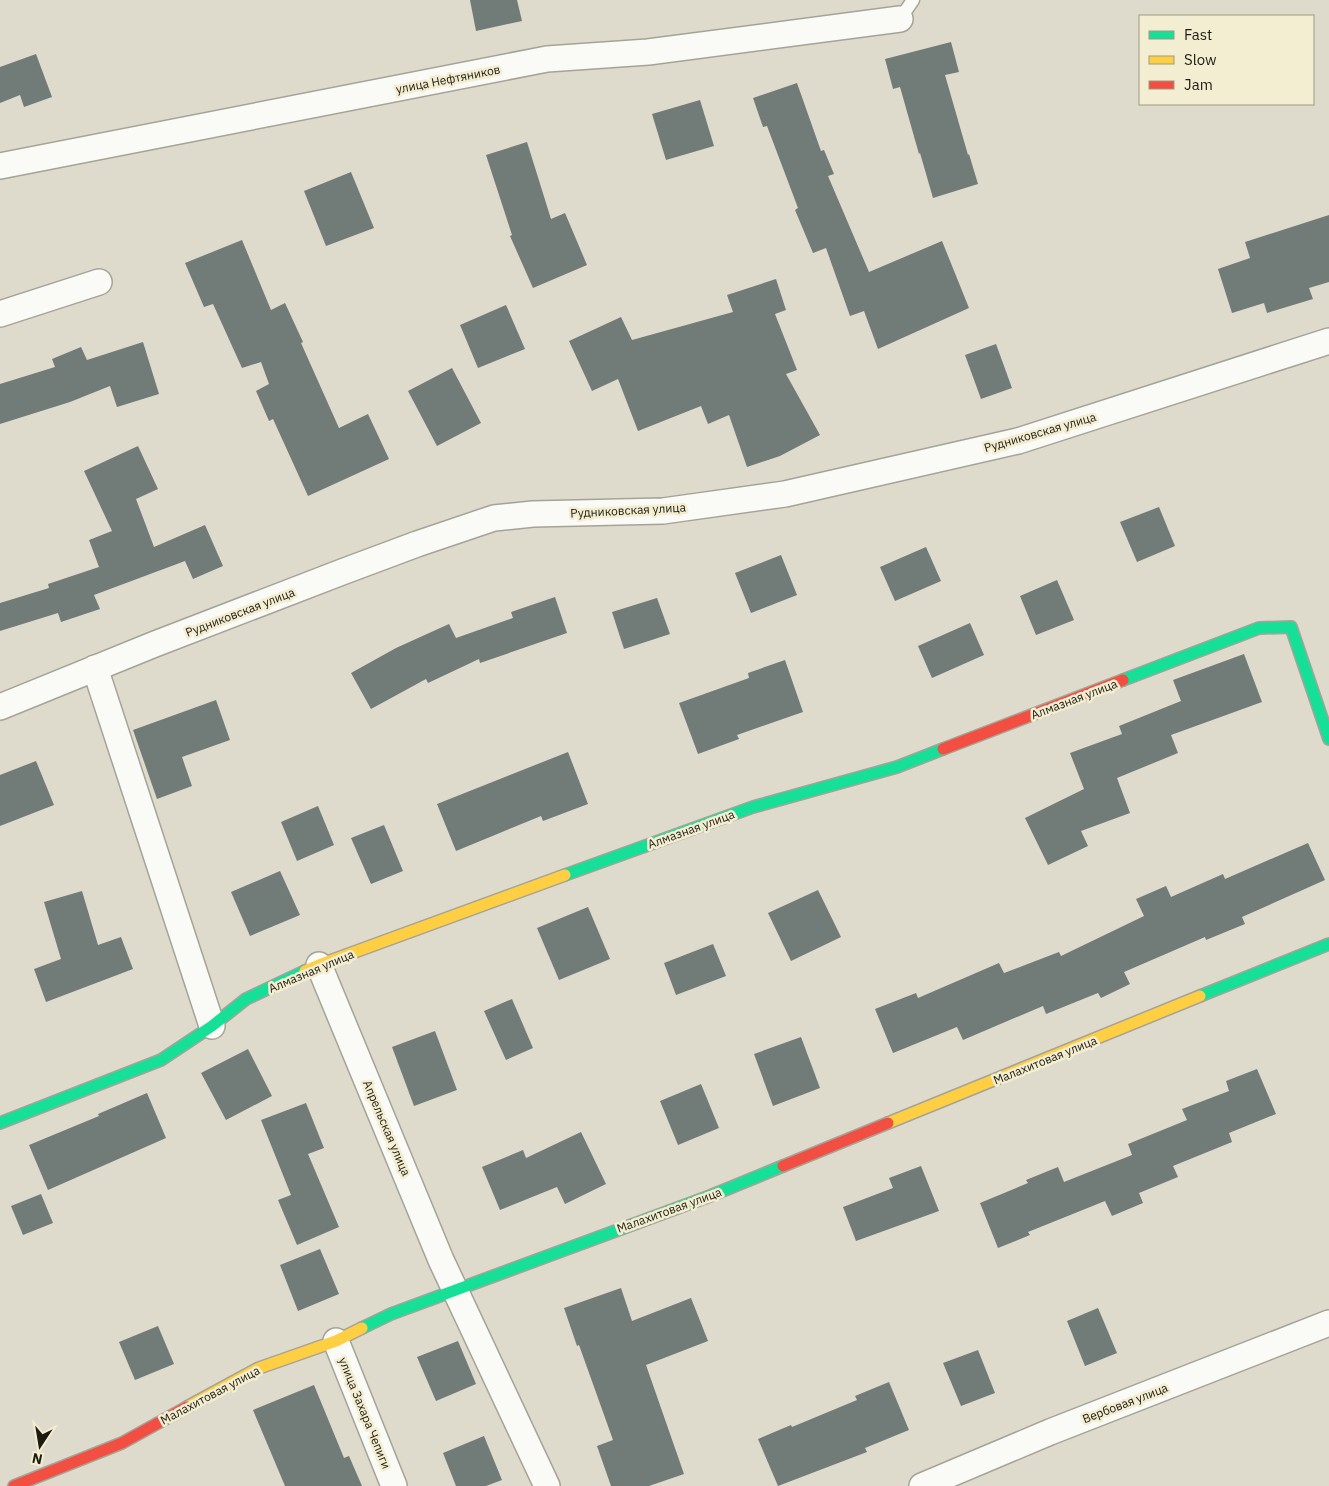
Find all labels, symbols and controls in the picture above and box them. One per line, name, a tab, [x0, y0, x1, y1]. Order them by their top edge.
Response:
legend	[1139, 15, 1314, 105]
text: Fast	[1184, 25, 1212, 44]
text: Slow	[1184, 50, 1217, 69]
street label: улица Нефтяников	[395, 62, 501, 96]
text: Jam	[1184, 75, 1213, 94]
street label: Рудниковская улица	[982, 409, 1098, 455]
street label: Рудниковская улица	[570, 499, 687, 521]
street label: Рудниковская улица	[183, 584, 297, 640]
street label: Алмазная улица	[1029, 675, 1120, 722]
street label: Алмазная улица	[646, 806, 737, 852]
street label: Алмазная улица	[266, 946, 357, 996]
street label: Малахитовая улица	[991, 1032, 1100, 1088]
street label: Апрельская улица	[360, 1078, 414, 1179]
street label: Малахитовая улица	[615, 1184, 724, 1236]
street label: улица Захара Чепиги	[336, 1355, 394, 1471]
street label: Малахитовая улица	[158, 1362, 263, 1428]
street label: Вербовая улица	[1080, 1380, 1170, 1426]
north arrow	[15, 1421, 65, 1471]
text: N	[30, 1449, 44, 1469]

